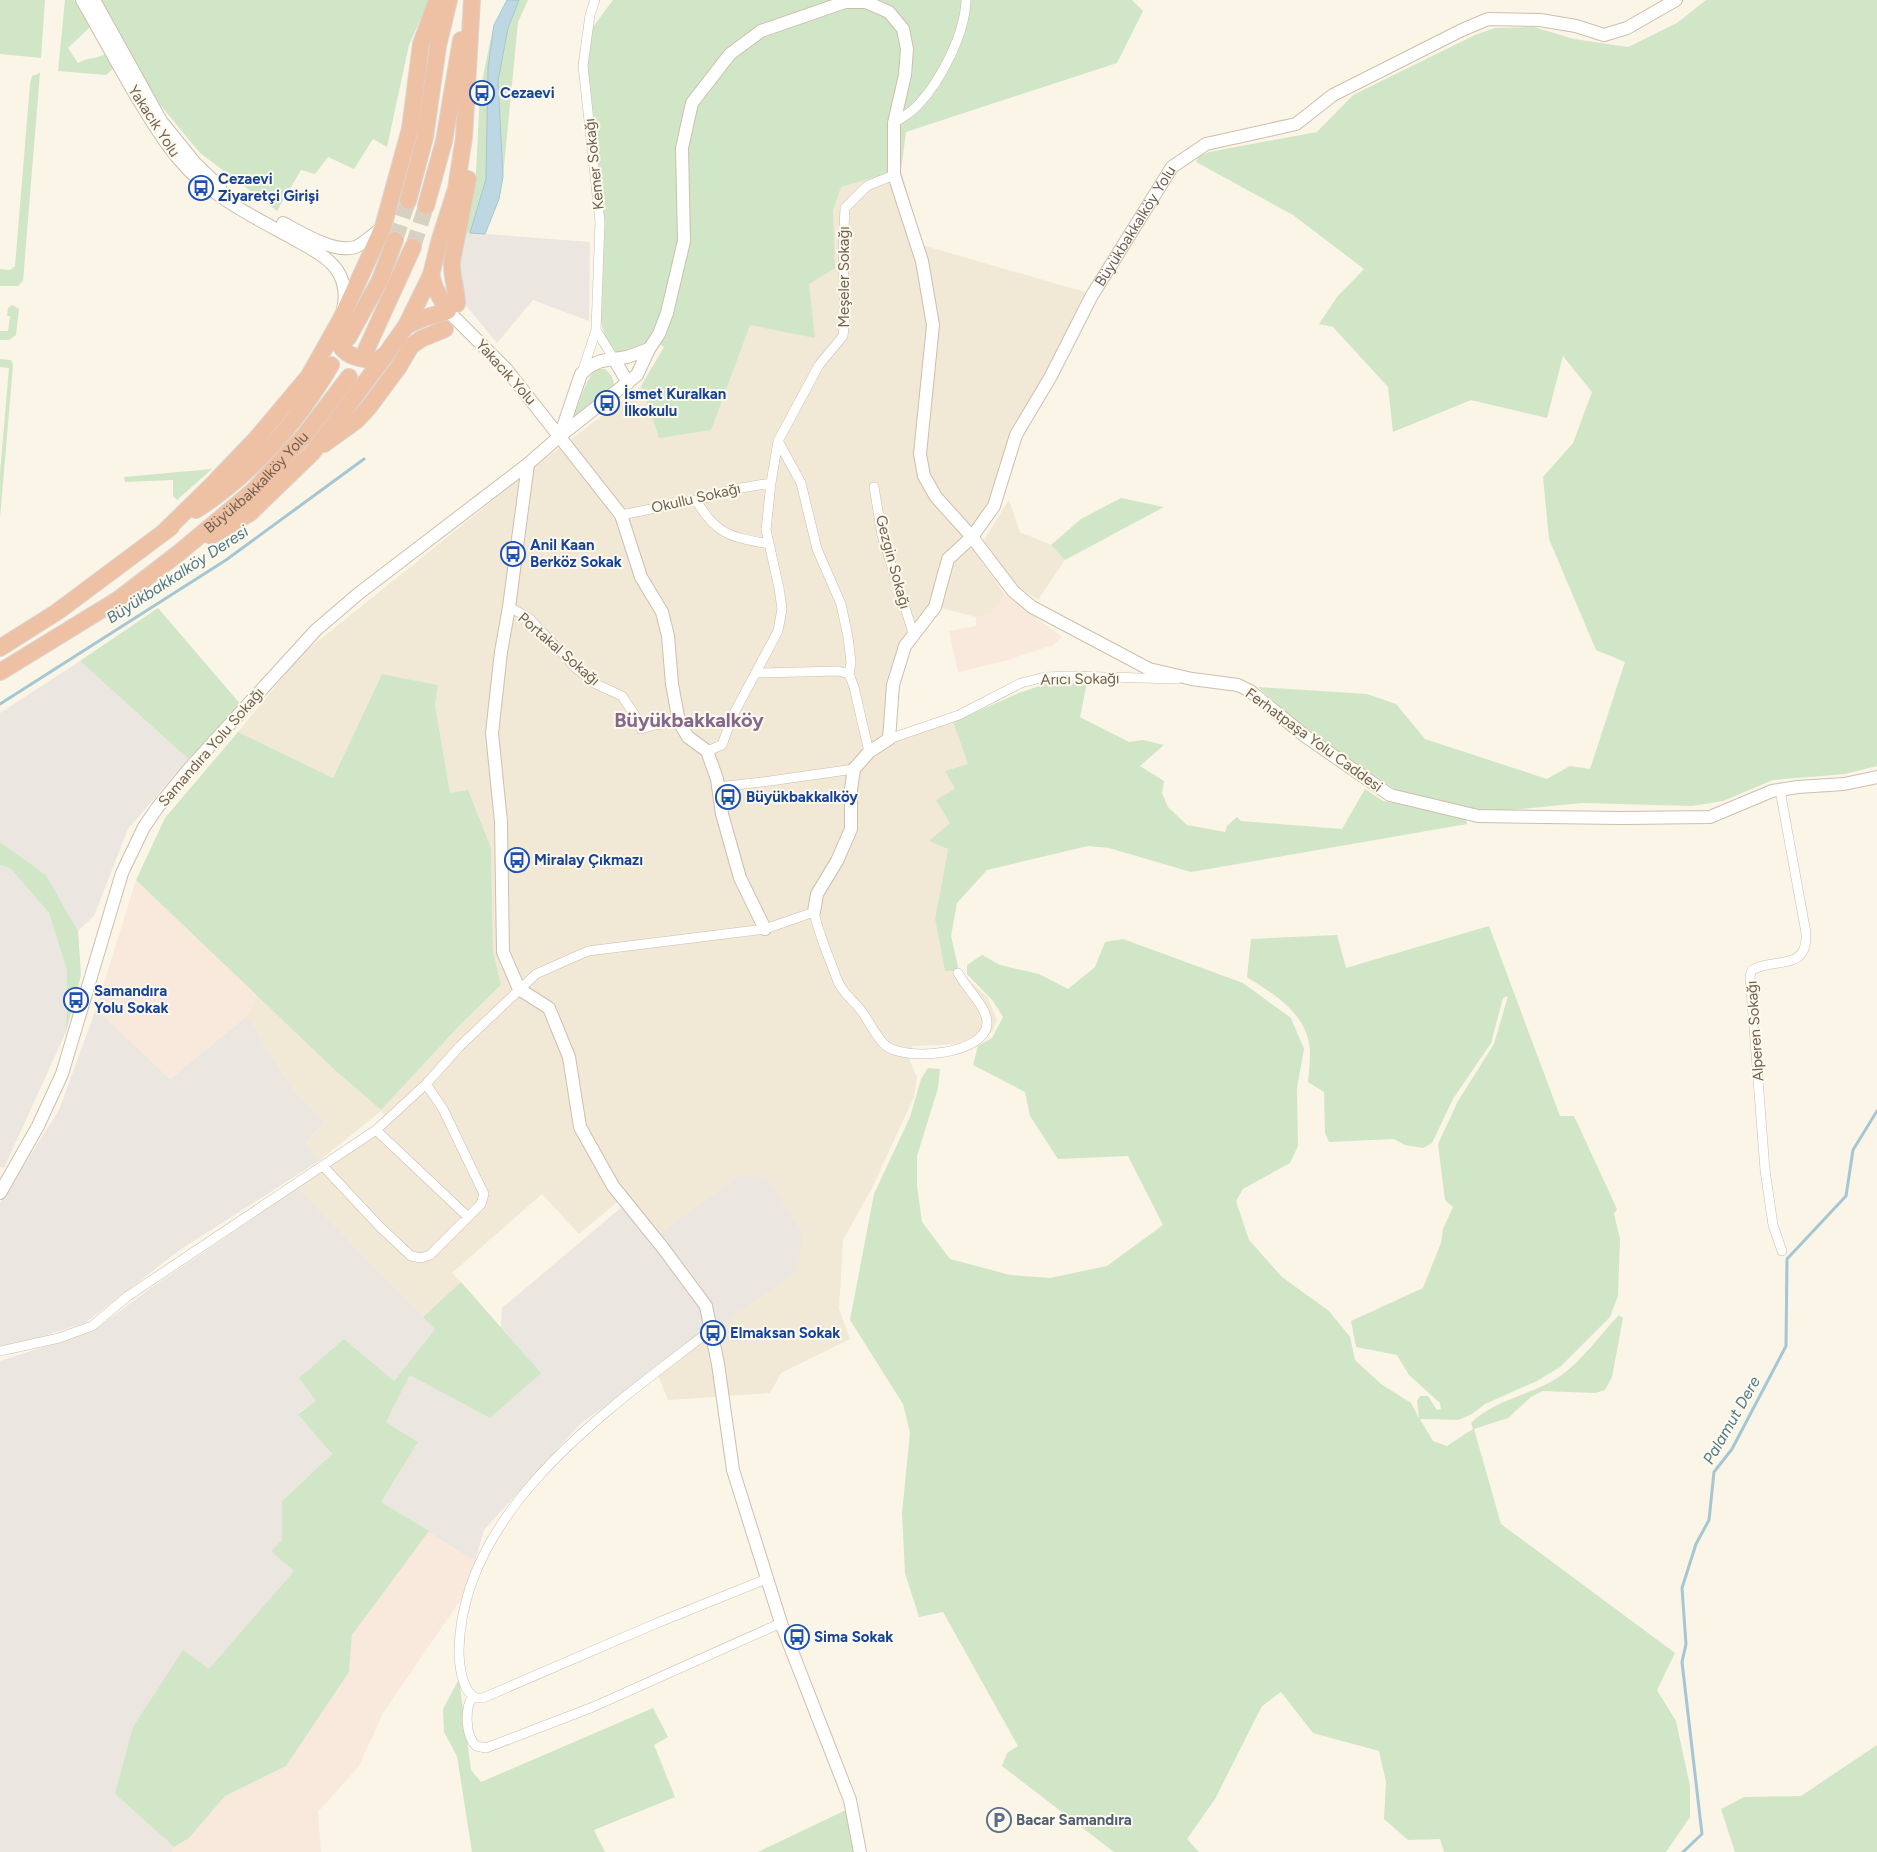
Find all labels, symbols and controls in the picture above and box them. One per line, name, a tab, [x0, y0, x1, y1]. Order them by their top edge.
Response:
bus stop icon: Cezaevi	[469, 80, 495, 106]
street label: Yakacık Yolu	[124, 82, 184, 160]
place label: Cezaevi	[500, 84, 555, 102]
street label: Kemer Sokağı	[580, 117, 608, 211]
street label: Büyükbakkalköy Yolu	[1091, 162, 1180, 290]
place label: Cezaevi Ziyaretçi Girişi	[218, 170, 319, 205]
bus stop icon: Cezaevi Ziyaretçi Girişi	[188, 175, 214, 201]
street label: Meşeler Sokağı	[835, 226, 853, 328]
street label: Yakacık Yolu	[472, 336, 540, 408]
place label: İsmet Kuralkan İlkokulu	[624, 384, 726, 420]
bus stop icon: İsmet Kuralkan İlkokulu	[594, 390, 620, 416]
street label: Büyükbakkalköy Yolu	[200, 428, 312, 537]
street label: Okullu Sokağı	[650, 479, 742, 517]
street label: Gezgin Sokağı	[872, 513, 914, 611]
water label: Büyükbakkalköy Deresi	[103, 521, 252, 627]
place label: Anil Kaan Berköz Sokak	[530, 536, 622, 571]
bus stop icon: Anil Kaan Berköz Sokak	[500, 541, 526, 567]
street label: Portakal Sokağı	[514, 609, 604, 689]
street label: Arıcı Sokağı	[1040, 669, 1120, 689]
street label: Samandıra Yolu Sokağı	[154, 684, 268, 810]
street label: Ferhatpaşa Yolu Caddesi	[1242, 684, 1386, 796]
district label: Büyükbakkalköy	[614, 708, 764, 732]
bus stop icon: Büyükbakkalköy	[715, 784, 741, 810]
place label: Büyükbakkalköy	[746, 788, 858, 806]
bus stop icon: Miralay Çıkmazı	[504, 847, 530, 873]
place label: Miralay Çıkmazı	[534, 851, 643, 869]
street label: Alperen Sokağı	[1743, 980, 1767, 1082]
place label: Samandıra Yolu Sokak	[94, 982, 168, 1017]
bus stop icon: Samandıra Yolu Sokak	[63, 987, 89, 1013]
bus stop icon: Elmaksan Sokak	[700, 1320, 726, 1346]
place label: Elmaksan Sokak	[730, 1324, 840, 1342]
water label: Palamut Dere	[1699, 1373, 1764, 1467]
bus stop icon: Sima Sokak	[784, 1624, 810, 1650]
place label: Sima Sokak	[814, 1628, 893, 1646]
parking icon: Bacar Samandıra	[986, 1807, 1012, 1833]
place label: Bacar Samandıra	[1016, 1811, 1132, 1829]

